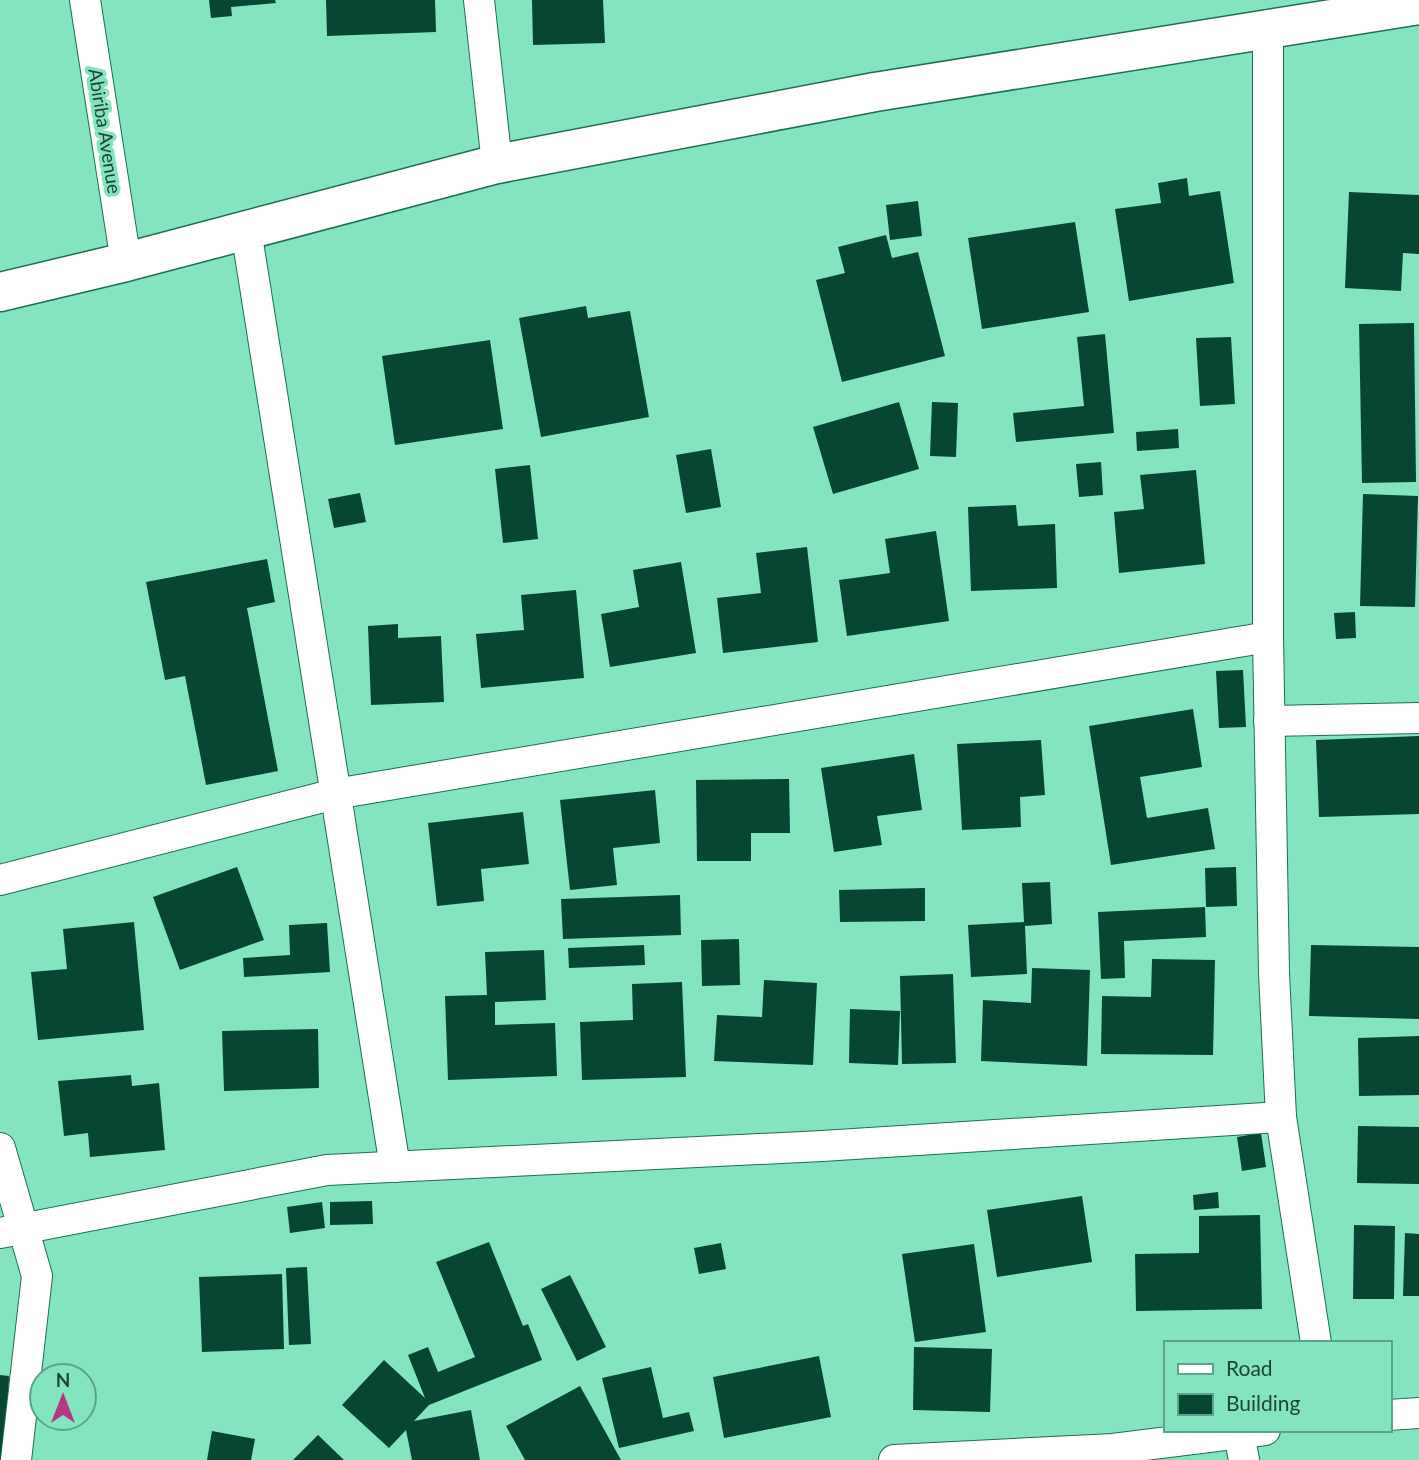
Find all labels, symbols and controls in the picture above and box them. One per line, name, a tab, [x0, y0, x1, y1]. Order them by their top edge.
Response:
street label: Abiriba Avenue	[84, 67, 127, 195]
legend	[1164, 1341, 1391, 1432]
text: Road	[1226, 1355, 1273, 1380]
north arrow	[28, 1362, 98, 1432]
text: N	[56, 1368, 70, 1391]
text: Building	[1226, 1390, 1301, 1415]

